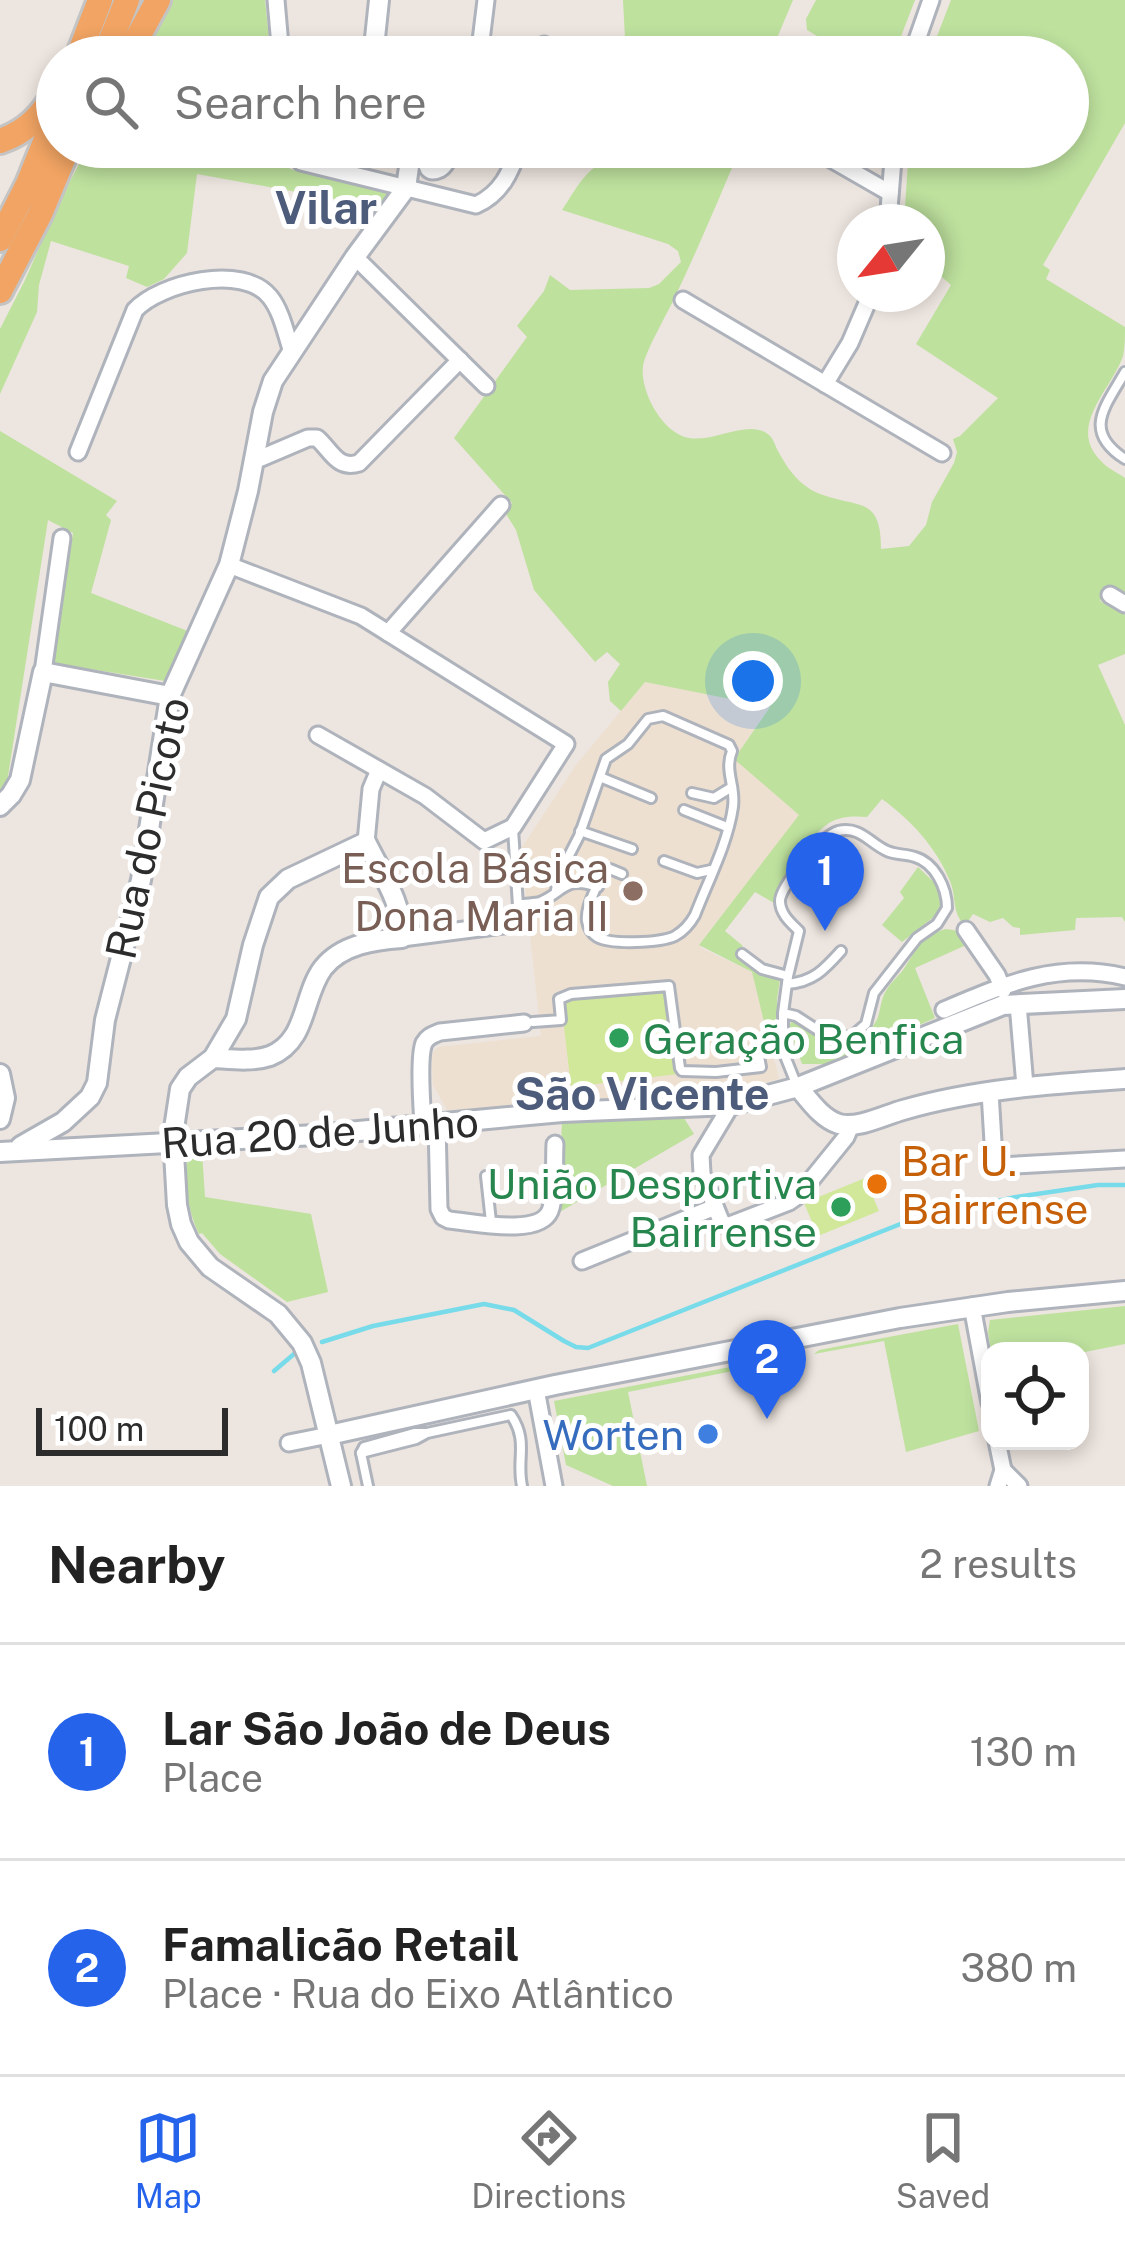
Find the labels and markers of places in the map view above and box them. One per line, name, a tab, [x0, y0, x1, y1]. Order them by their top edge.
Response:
pin: 1	[786, 832, 864, 931]
place label: Escola Básica Dona Maria II	[341, 843, 609, 940]
marker: Escola Básica Dona Maria II	[620, 878, 646, 904]
place label: Geração Benfica	[643, 1014, 964, 1063]
marker: Geração Benfica	[606, 1025, 632, 1051]
place label: Bar U. Bairrense	[901, 1136, 1088, 1233]
place label: União Desportiva Bairrense	[487, 1159, 817, 1256]
marker: Bar U. Bairrense	[864, 1171, 890, 1197]
marker: União Desportiva Bairrense	[828, 1194, 854, 1220]
pin: 2	[728, 1320, 806, 1419]
place label: Worten	[542, 1410, 684, 1459]
marker: Worten	[695, 1421, 721, 1447]

